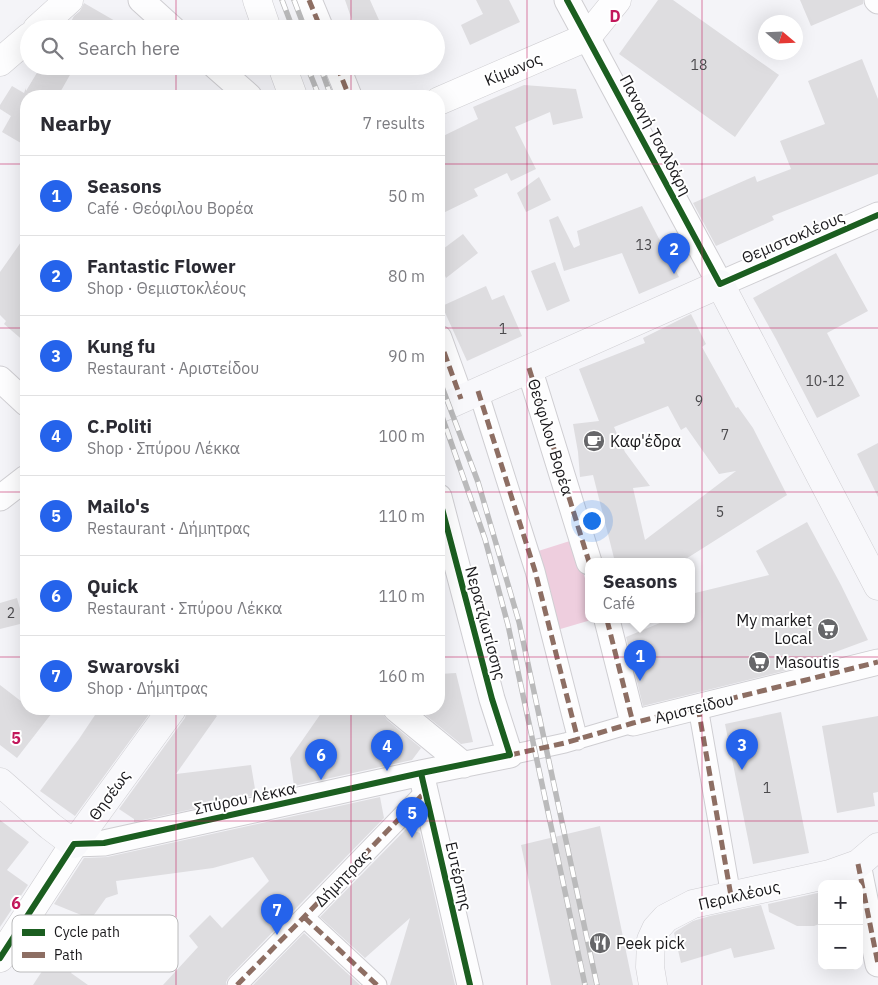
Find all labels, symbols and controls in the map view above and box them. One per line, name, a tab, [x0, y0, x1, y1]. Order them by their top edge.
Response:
text: D	[609, 6, 621, 26]
north arrow	[758, 15, 803, 60]
search box	[20, 20, 445, 75]
icon: search	[38, 34, 66, 62]
text: Search here	[78, 36, 180, 60]
street label: Κίμωνος	[481, 48, 545, 90]
house number: 18	[691, 56, 707, 74]
street label: Παναγή Τσαλδάρη	[616, 71, 696, 199]
text: Nearby	[40, 109, 111, 137]
text: 7 results	[362, 113, 425, 133]
text: Seasons	[87, 174, 162, 198]
text: 1	[51, 186, 61, 206]
text: 50 m	[388, 186, 425, 206]
text: Café · Θεόφιλου Βορέα	[87, 198, 254, 218]
street label: Θεμιστοκλέους	[739, 206, 848, 268]
pin: 2	[658, 233, 690, 274]
house number: 13	[636, 236, 652, 254]
text: Fantastic Flower	[87, 254, 236, 278]
text: 2	[51, 266, 61, 286]
text: 80 m	[388, 266, 425, 286]
text: Shop · Θεμιστοκλέους	[87, 278, 246, 298]
house number: 1	[499, 320, 507, 338]
text: Kung fu	[87, 334, 156, 358]
text: 3	[51, 346, 61, 366]
text: 90 m	[388, 346, 425, 366]
text: Restaurant · Αριστείδου	[87, 358, 259, 378]
house number: 10-12	[805, 372, 845, 390]
street label: Θεόφιλου Βορέα	[524, 376, 578, 498]
house number: 9	[695, 392, 703, 410]
text: C.Politi	[87, 414, 152, 438]
text: 4	[51, 426, 61, 446]
text: 100 m	[378, 426, 425, 446]
house number: 7	[721, 426, 729, 444]
cafe icon: Καφ'έδρα	[582, 429, 606, 453]
place label: Καφ'έδρα	[610, 431, 681, 451]
text: Shop · Σπύρου Λέκκα	[87, 438, 240, 458]
text: Mailo's	[87, 494, 150, 518]
house number: 5	[716, 503, 724, 521]
text: 5	[51, 506, 61, 526]
text: 110 m	[378, 506, 425, 526]
your location	[579, 508, 605, 534]
text: Restaurant · Δήμητρας	[87, 518, 250, 538]
popup	[585, 558, 695, 623]
street label: Νερατζιωτίσσης	[461, 564, 511, 682]
text: Seasons	[603, 569, 677, 593]
text: Quick	[87, 574, 138, 598]
text: 6	[51, 586, 61, 606]
text: 110 m	[378, 586, 425, 606]
text: Café	[603, 593, 635, 613]
text: Restaurant · Σπύρου Λέκκα	[87, 598, 282, 618]
house number: 2	[7, 604, 15, 622]
place label: My market Local	[736, 610, 812, 648]
supermarket icon: My market Local	[816, 617, 840, 641]
pin: 1	[624, 640, 656, 681]
supermarket icon: Masoutis	[747, 650, 771, 674]
place label: Masoutis	[775, 652, 840, 672]
text: Swarovski	[87, 654, 180, 678]
text: 7	[51, 666, 61, 686]
text: 160 m	[378, 666, 425, 686]
text: Shop · Δήμητρας	[87, 678, 208, 698]
street label: Αριστείδου	[652, 689, 736, 727]
text: 5	[11, 728, 21, 748]
pin: 3	[726, 729, 758, 770]
pin: 4	[371, 730, 403, 771]
pin: 6	[305, 739, 337, 780]
street label: Θησέως	[84, 766, 134, 824]
street label: Σπύρου Λέκκα	[192, 777, 298, 819]
house number: 1	[763, 779, 771, 797]
pin: 5	[396, 797, 428, 838]
street label: Ευτέρπης	[441, 840, 477, 913]
street label: Δήμητρας	[310, 845, 374, 911]
street label: Περικλέους	[696, 876, 782, 914]
map controls	[818, 880, 863, 970]
button: +	[818, 880, 863, 925]
text: 6	[11, 893, 21, 913]
pin: 7	[261, 894, 293, 935]
legend	[12, 915, 178, 972]
text: Cycle path	[54, 923, 120, 941]
button: −	[818, 925, 863, 970]
restaurant icon: Peek pick	[588, 931, 612, 955]
place label: Peek pick	[616, 933, 685, 953]
text: Path	[54, 946, 83, 964]

